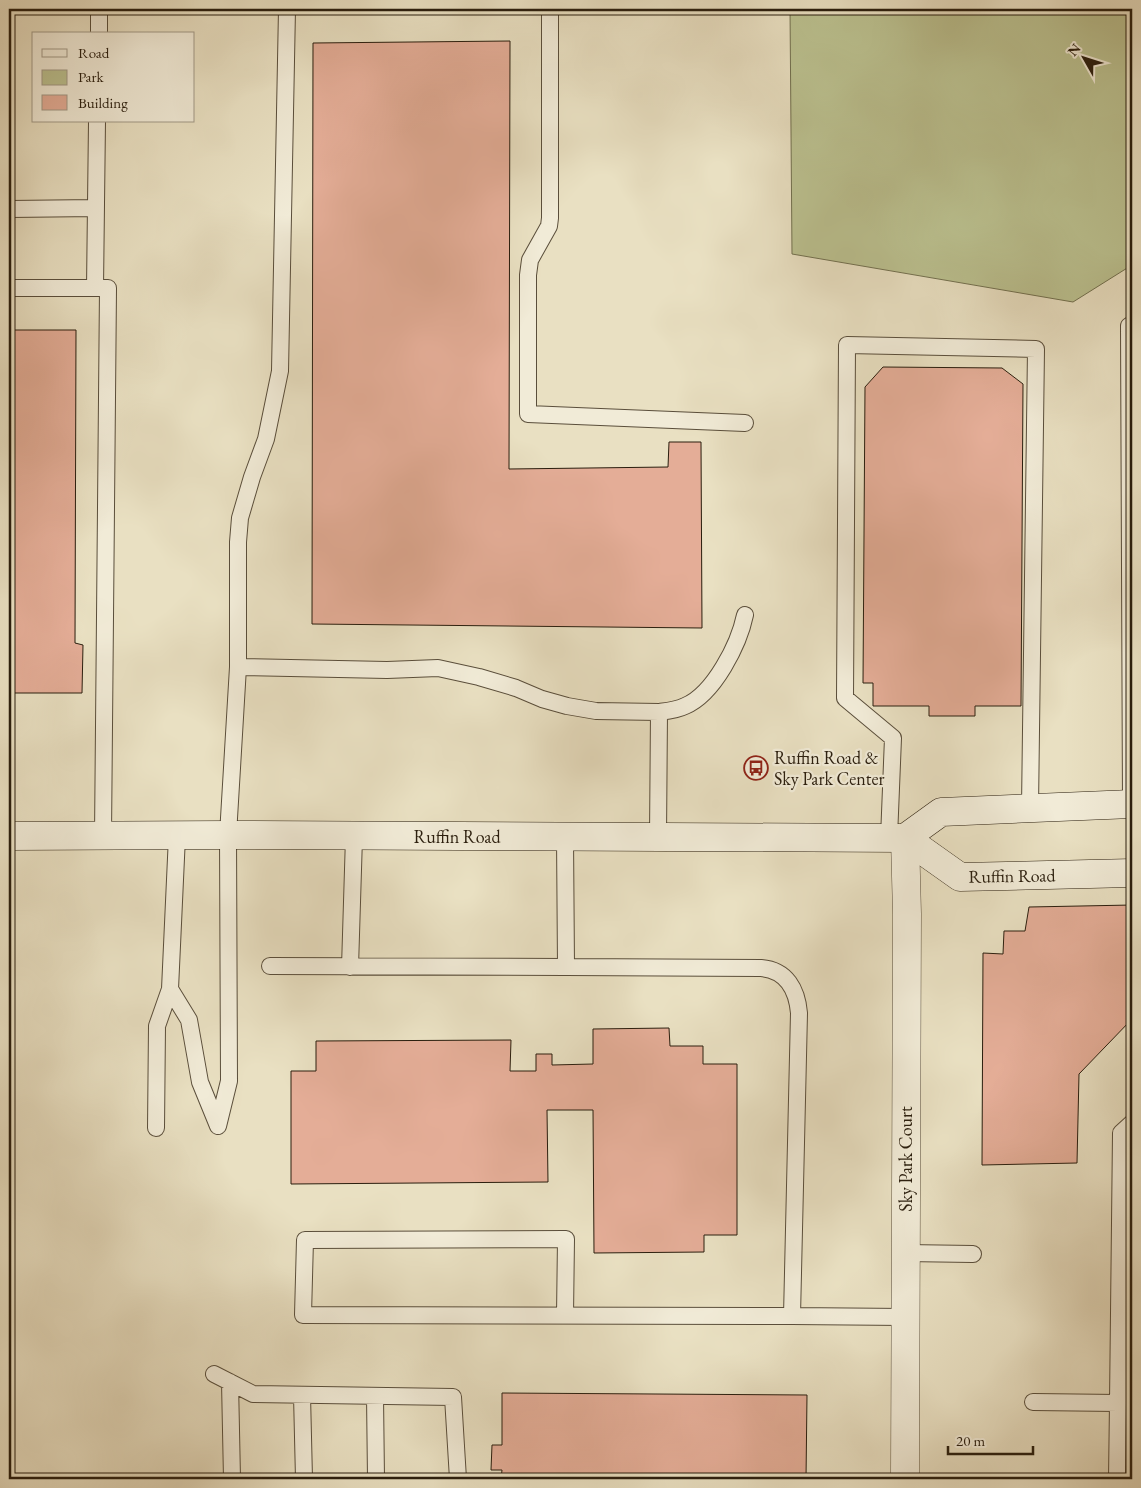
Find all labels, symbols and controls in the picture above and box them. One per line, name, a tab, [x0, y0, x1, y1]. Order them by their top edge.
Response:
legend	[32, 32, 195, 122]
north arrow	[1058, 32, 1108, 82]
text: N	[1063, 39, 1085, 60]
text: Road	[78, 43, 110, 62]
text: Park	[78, 67, 105, 86]
text: Building	[78, 93, 128, 112]
place label: Ruffin Road & Sky Park Center	[774, 746, 885, 790]
bus stop icon: Ruffin Road & Sky Park Center	[743, 755, 769, 781]
street label: Ruffin Road	[413, 825, 501, 848]
street label: Ruffin Road	[968, 863, 1057, 888]
street label: Sky Park Court	[894, 1106, 917, 1212]
scale bar	[948, 1423, 1034, 1455]
text: 20 m	[956, 1431, 985, 1450]

